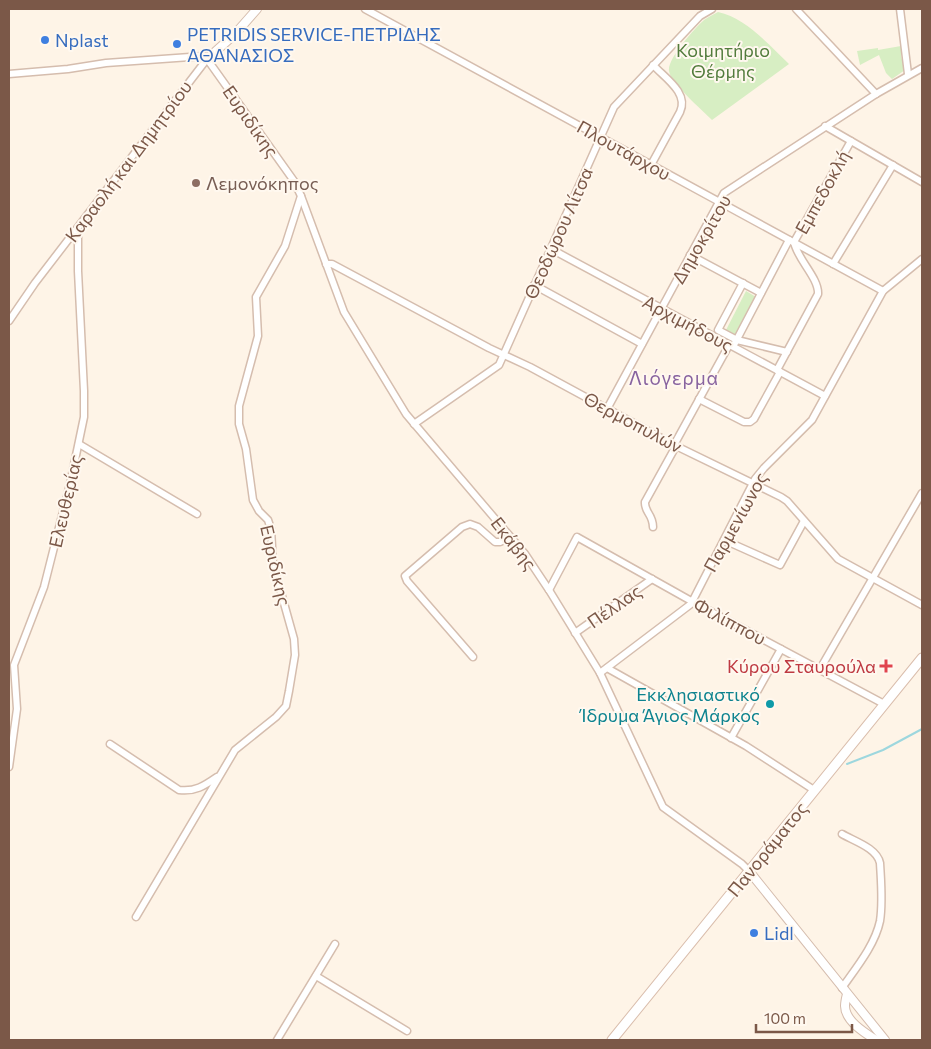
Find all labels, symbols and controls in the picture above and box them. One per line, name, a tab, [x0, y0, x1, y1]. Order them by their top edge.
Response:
place label: PETRIDIS SERVICE-ΠΕΤΡΙΔΗΣ ΑΘΑΝΑΣΙΟΣ	[187, 23, 441, 66]
place label: Nplast	[55, 29, 109, 51]
marker: Nplast	[39, 34, 51, 46]
marker: PETRIDIS SERVICE-ΠΕΤΡΙΔΗΣ ΑΘΑΝΑΣΙΟΣ	[171, 38, 183, 50]
park label: Κοιμητήριο Θέρμης	[676, 39, 770, 82]
street label: Καραολή και Δημητρίου	[60, 76, 196, 246]
street label: Ευριδίκης	[218, 81, 284, 161]
street label: Πλουτάρχου	[573, 115, 675, 185]
street label: Εμπεδοκλή	[790, 146, 854, 238]
street label: Θεοδώρου Λίτσα	[519, 164, 597, 302]
place label: Λεμονόκηπος	[206, 172, 319, 194]
marker: Λεμονόκηπος	[190, 177, 202, 189]
street label: Δημοκρίτου	[667, 191, 735, 287]
street label: Αρχιμήδους	[639, 290, 737, 356]
district label: Λιόγερμα	[629, 366, 719, 389]
street label: Θερμοπυλών	[580, 387, 686, 457]
street label: Ελευθερίας	[44, 452, 86, 550]
street label: Παρμενίωνος	[699, 468, 772, 576]
street label: Εκάβης	[487, 512, 542, 574]
street label: Ευριδίκης	[256, 522, 296, 608]
street label: Πέλλας	[583, 579, 645, 633]
street label: Φιλίππου	[690, 593, 770, 649]
place label: Κύρου Σταυρούλα	[727, 655, 876, 677]
marker: Κύρου Σταυρούλα	[880, 660, 892, 672]
place label: Εκκλησιαστικό Ίδρυμα Άγιος Μάρκος	[578, 683, 760, 726]
marker: Εκκλησιαστικό Ίδρυμα Άγιος Μάρκος	[764, 698, 776, 710]
street label: Πανοράματος	[722, 797, 812, 901]
place label: Lidl	[764, 922, 794, 944]
marker: Lidl	[748, 927, 760, 939]
scale bar	[756, 1002, 852, 1034]
text: 100 m	[764, 1009, 806, 1027]

